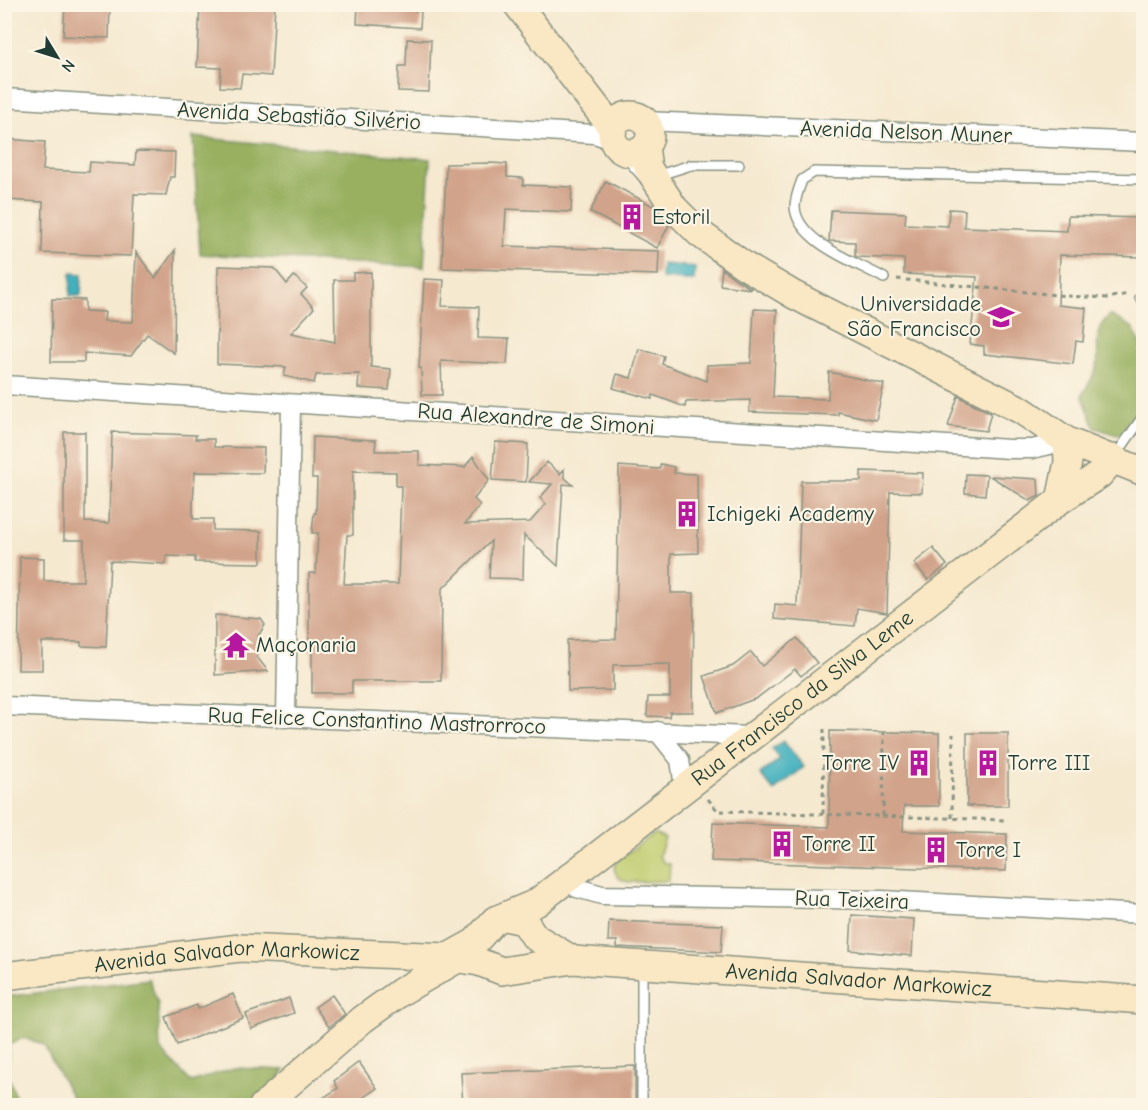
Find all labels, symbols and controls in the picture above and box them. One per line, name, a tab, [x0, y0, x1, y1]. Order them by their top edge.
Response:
north arrow	[27, 27, 87, 87]
text: N	[58, 56, 78, 75]
street label: Avenida Sebastião Silvério	[176, 97, 422, 135]
street label: Avenida Nelson Muner	[799, 115, 1013, 149]
building icon: Estoril	[617, 202, 647, 232]
place label: Estoril	[652, 204, 710, 230]
place label: Universidade São Francisco	[847, 291, 981, 342]
school or university icon: Universidade São Francisco	[986, 302, 1016, 332]
street label: Rua Alexandre de Simoni	[417, 398, 655, 440]
building icon: Ichigeki Academy	[672, 499, 702, 529]
place label: Ichigeki Academy	[707, 501, 874, 527]
street label: Rua Francisco da Silva Leme	[686, 605, 918, 792]
temple icon: Maçonaria	[221, 630, 251, 660]
place label: Maçonaria	[256, 632, 357, 658]
street label: Rua Felice Constantino Mastrorroco	[207, 702, 547, 740]
building icon: Torre IV	[904, 748, 934, 778]
building icon: Torre III	[973, 748, 1003, 778]
place label: Torre IV	[822, 750, 899, 776]
place label: Torre III	[1008, 750, 1090, 776]
building icon: Torre II	[767, 829, 797, 859]
place label: Torre II	[802, 831, 876, 857]
building icon: Torre I	[921, 835, 951, 865]
place label: Torre I	[956, 837, 1021, 863]
street label: Rua Teixeira	[794, 885, 910, 915]
street label: Avenida Salvador Markowicz	[93, 935, 361, 978]
street label: Avenida Salvador Markowicz	[725, 958, 993, 1002]

